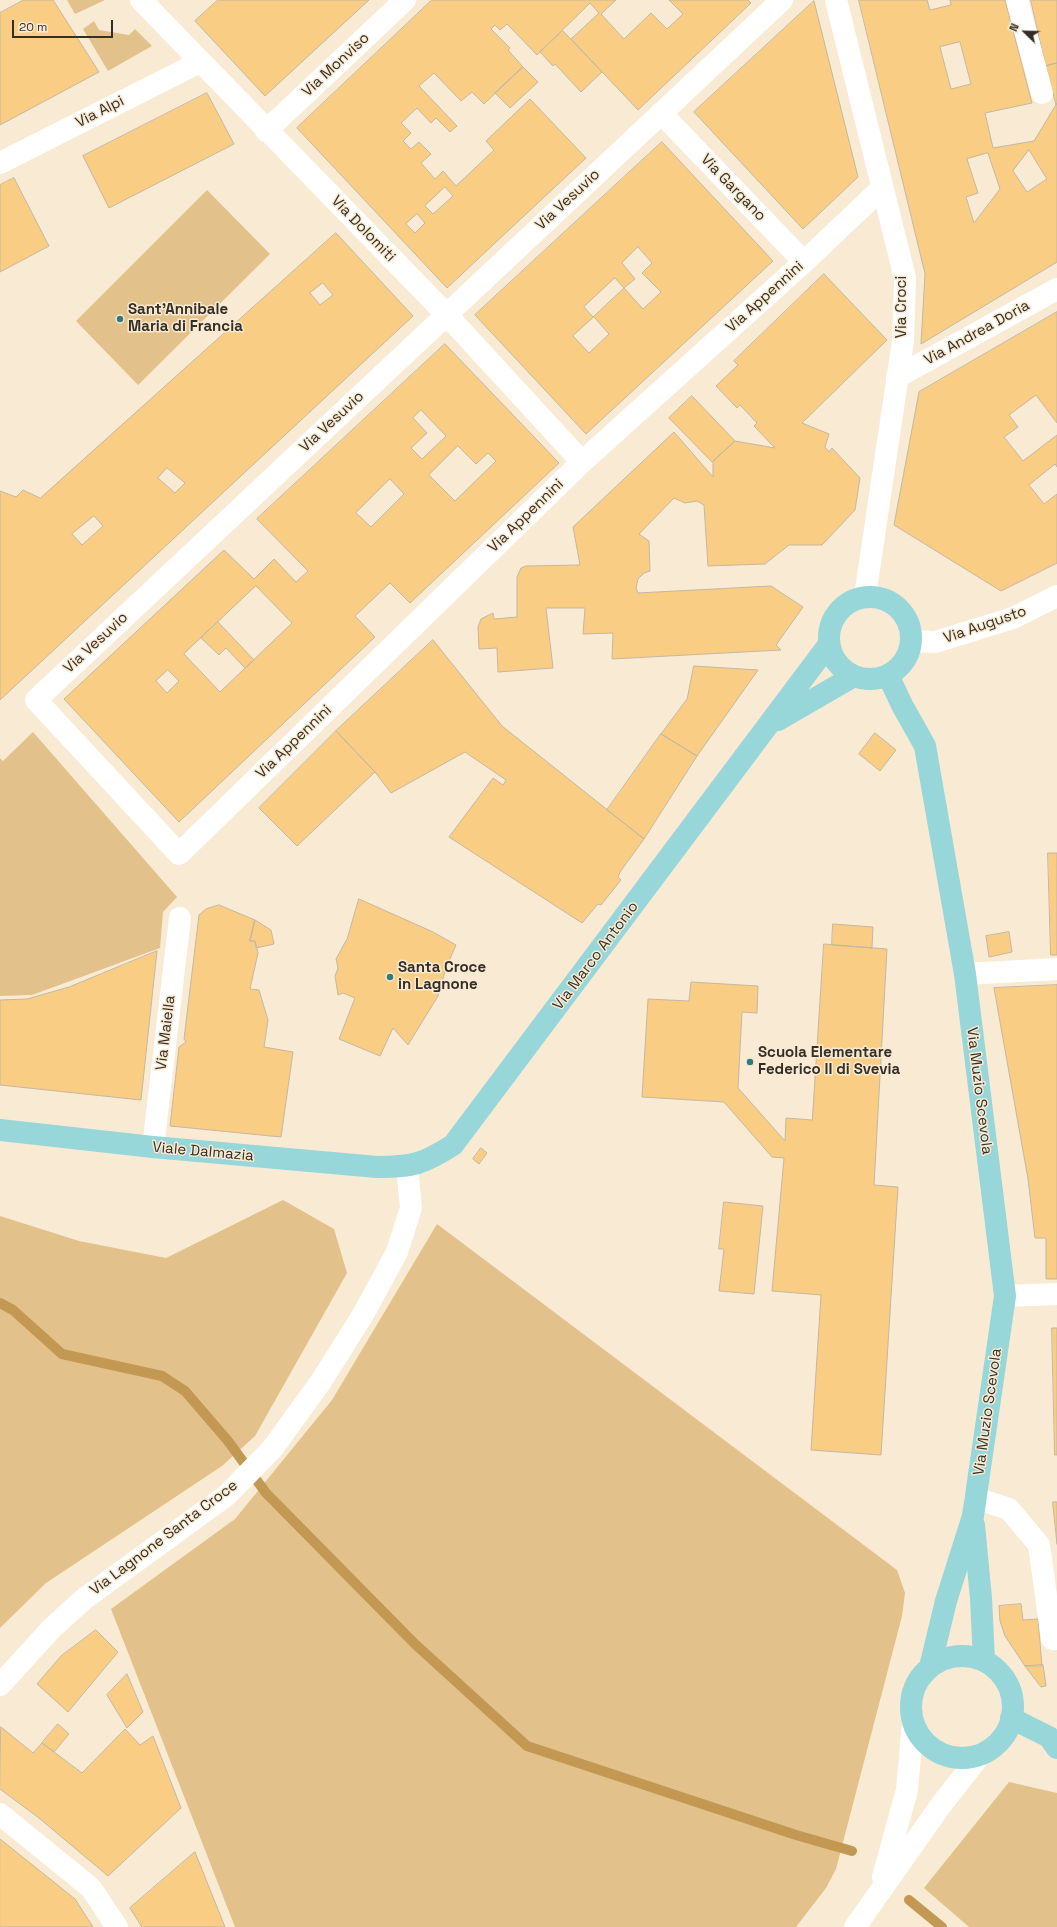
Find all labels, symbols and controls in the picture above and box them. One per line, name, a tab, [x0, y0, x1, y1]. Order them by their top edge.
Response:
scale bar	[14, 12, 115, 38]
north arrow	[1005, 12, 1045, 52]
text: 20 m	[19, 19, 47, 35]
text: N	[1006, 21, 1022, 33]
street label: Via Monviso	[299, 29, 373, 101]
street label: Via Alpi	[73, 92, 127, 132]
street label: Via Gargano	[697, 151, 769, 225]
street label: Via Vesuvio	[532, 166, 604, 234]
street label: Via Dolomiti	[327, 192, 399, 266]
street label: Via Appennini	[723, 258, 807, 336]
street label: Via Croci	[893, 276, 911, 338]
street label: Via Andrea Doria	[921, 297, 1033, 369]
place label: Sant'Annibale Maria di Francia	[128, 301, 243, 336]
marker: Sant'Annibale Maria di Francia	[115, 314, 125, 324]
street label: Via Vesuvio	[296, 388, 368, 456]
street label: Via Appennini	[484, 475, 568, 557]
street label: Via Augusto	[941, 602, 1029, 648]
street label: Via Vesuvio	[60, 609, 132, 677]
street label: Via Appennini	[252, 701, 336, 783]
street label: Via Marco Antonio	[549, 898, 643, 1014]
place label: Santa Croce in Lagnone	[398, 959, 486, 994]
marker: Santa Croce in Lagnone	[385, 972, 395, 982]
street label: Via Maiella	[152, 994, 180, 1072]
street label: Via Muzio Scevola	[962, 1026, 996, 1156]
place label: Scuola Elementare Federico II di Svevia	[758, 1044, 900, 1079]
marker: Scuola Elementare Federico II di Svevia	[745, 1057, 755, 1067]
street label: Viale Dalmazia	[151, 1139, 255, 1165]
street label: Via Muzio Scevola	[970, 1347, 1006, 1477]
street label: Via Lagnone Santa Croce	[87, 1477, 241, 1599]

